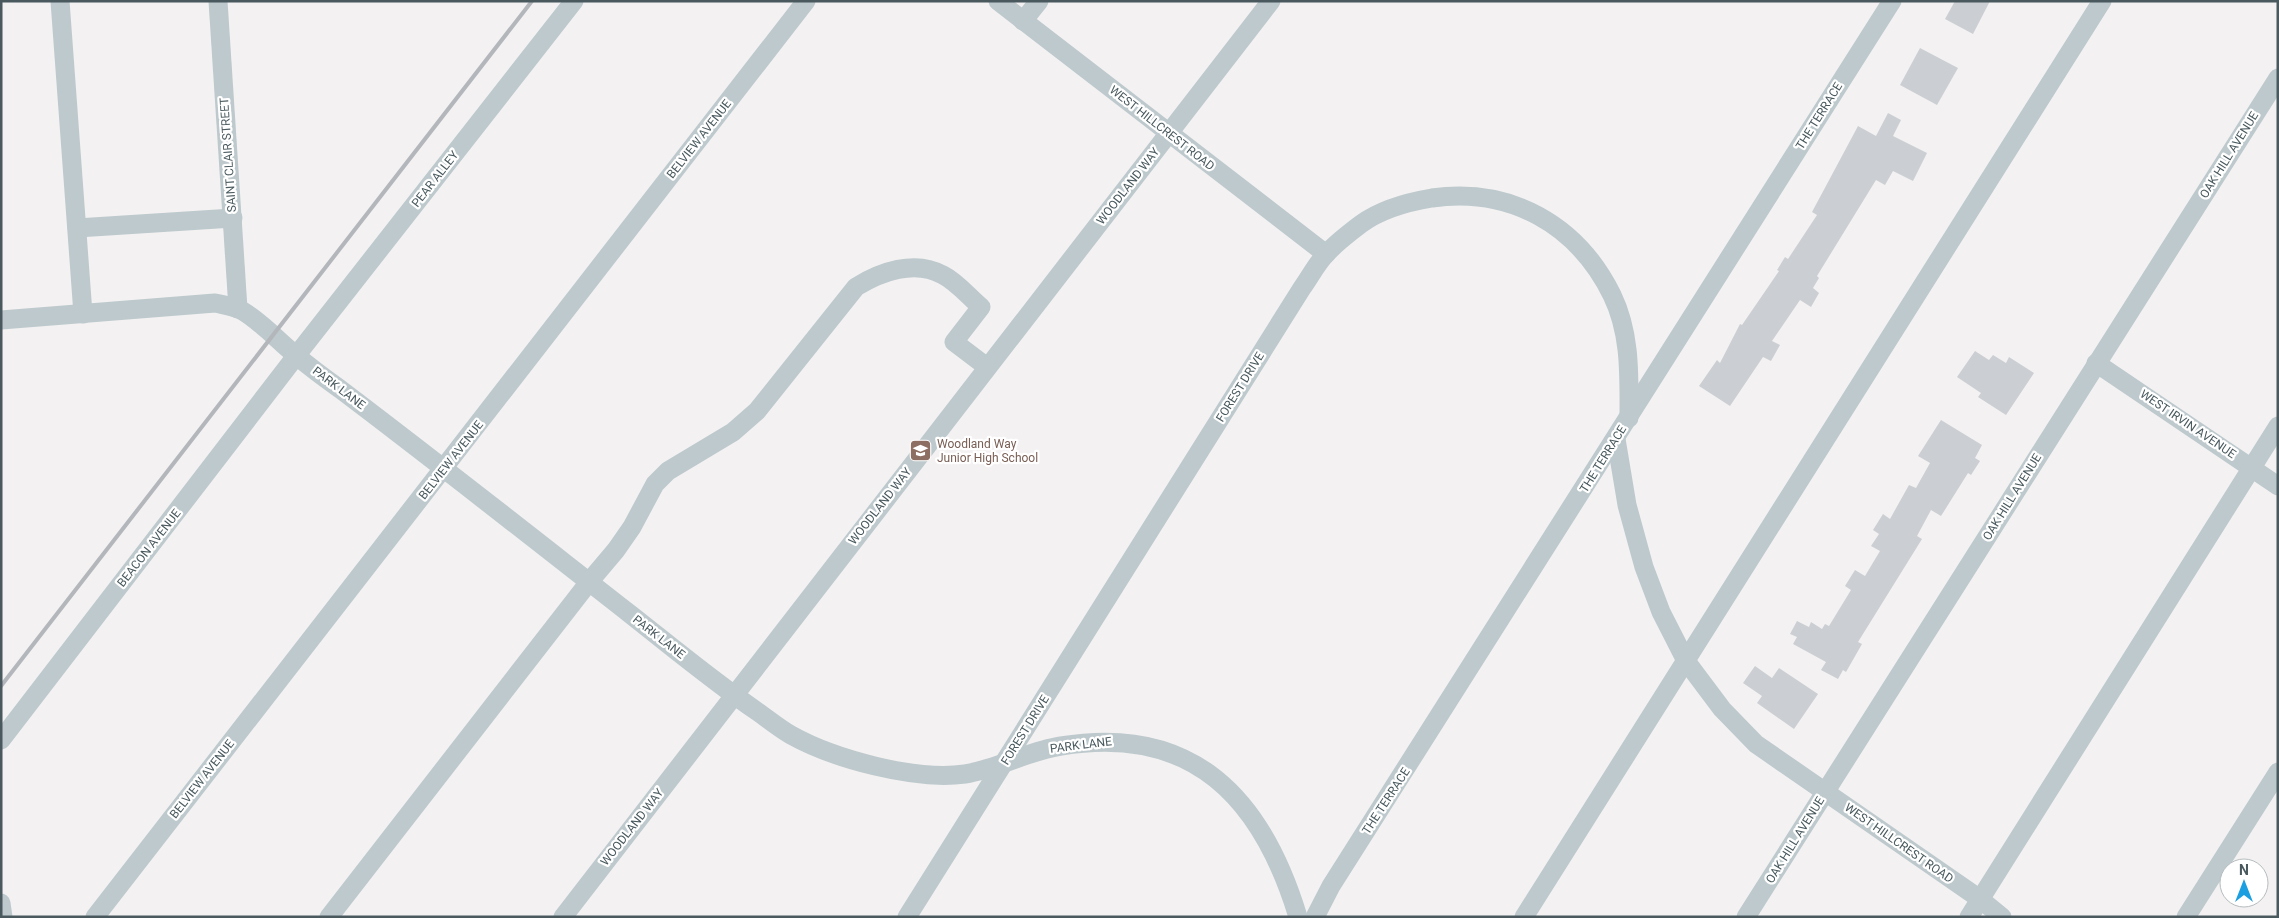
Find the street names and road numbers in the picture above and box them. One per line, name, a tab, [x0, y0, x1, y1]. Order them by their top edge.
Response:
street label: THE TERRACE	[1793, 80, 1845, 152]
street label: WEST HILLCREST ROAD	[1107, 83, 1217, 173]
street label: SAINT CLAIR STREET	[217, 97, 239, 213]
street label: BELVIEW AVENUE	[664, 97, 734, 181]
street label: OAK HILL AVENUE	[2197, 109, 2261, 201]
street label: WOODLAND WAY	[1094, 144, 1163, 227]
street label: PEAR ALLEY	[409, 148, 462, 210]
street label: FOREST DRIVE	[1213, 350, 1267, 424]
street label: PARK LANE	[310, 364, 368, 412]
street label: WEST IRVIN AVENUE	[2137, 387, 2239, 461]
street label: BELVIEW AVENUE	[416, 418, 486, 502]
street label: THE TERRACE	[1577, 423, 1629, 495]
street label: OAK HILL AVENUE	[1980, 451, 2044, 543]
street label: WOODLAND WAY	[846, 464, 915, 547]
street label: BEACON AVENUE	[114, 506, 184, 590]
street label: PARK LANE	[630, 612, 688, 662]
street label: FOREST DRIVE	[998, 693, 1052, 767]
street label: PARK LANE	[1049, 734, 1113, 756]
street label: BELVIEW AVENUE	[167, 737, 237, 821]
street label: THE TERRACE	[1359, 765, 1413, 837]
street label: WOODLAND WAY	[598, 785, 667, 868]
street label: OAK HILL AVENUE	[1763, 794, 1827, 886]
street label: WEST HILLCREST ROAD	[1842, 800, 1956, 886]

